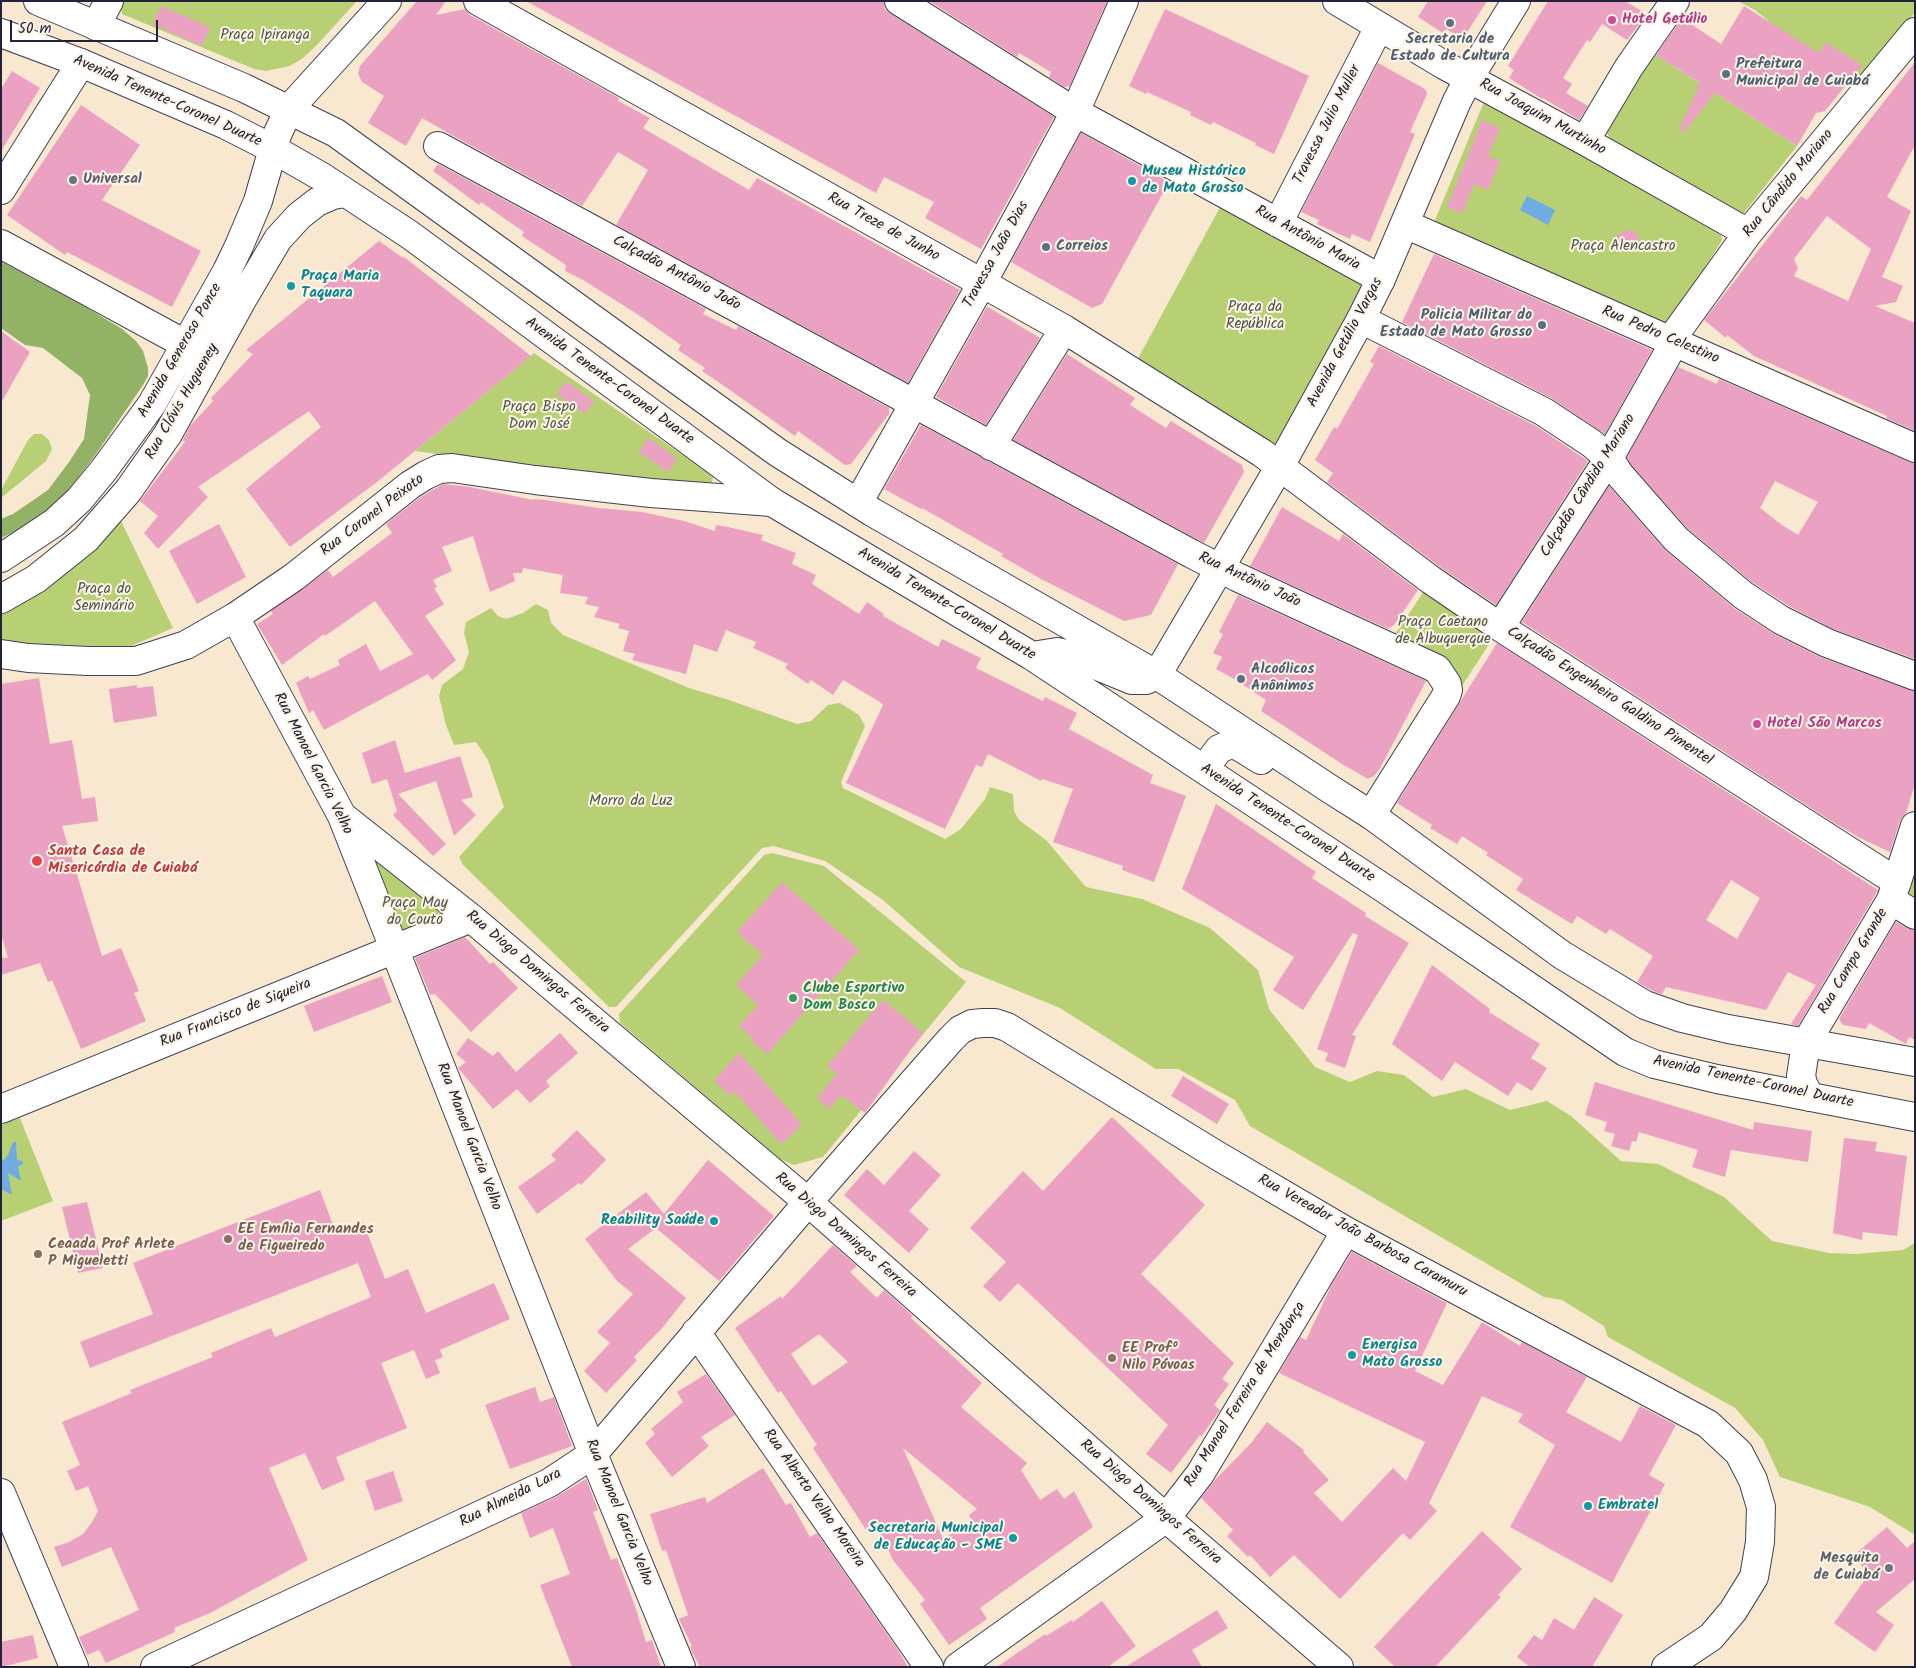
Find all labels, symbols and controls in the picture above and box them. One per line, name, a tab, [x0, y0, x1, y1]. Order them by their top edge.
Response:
scale bar	[12, 10, 160, 42]
place label: Hotel Getúlio	[1622, 11, 1707, 29]
marker: Hotel Getúlio	[1606, 14, 1618, 26]
text: 50 m	[18, 17, 52, 41]
marker: Secretaria de Estado de Cultura	[1444, 17, 1456, 29]
park label: Praça Ipiranga	[220, 27, 310, 45]
place label: Secretaria de Estado de Cultura	[1390, 31, 1510, 66]
street label: Avenida Tenente-Coronel Duarte	[70, 52, 264, 152]
place label: Prefeitura Municipal de Cuiabá	[1736, 56, 1869, 91]
street label: Travessa Julio Muller	[1290, 62, 1366, 188]
marker: Prefeitura Municipal de Cuiabá	[1720, 68, 1732, 80]
street label: Rua Joaquim Murtinho	[1476, 76, 1608, 160]
street label: Rua Cândido Mariano	[1740, 126, 1838, 242]
place label: Museu Histórico de Mato Grosso	[1142, 163, 1246, 198]
place label: Universal	[83, 171, 142, 189]
marker: Universal	[67, 174, 79, 186]
marker: Museu Histórico de Mato Grosso	[1126, 175, 1138, 187]
street label: Rua Treze de Junho	[824, 190, 942, 266]
street label: Travessa João Dias	[960, 198, 1034, 312]
street label: Rua Antônio Maria	[1251, 203, 1363, 275]
street label: Calçadão Antônio João	[609, 233, 743, 315]
place label: Correios	[1056, 238, 1108, 256]
park label: Praça Alencastro	[1570, 238, 1676, 256]
marker: Correios	[1040, 241, 1052, 253]
place label: Praça Maria Taquara	[301, 268, 379, 303]
street label: Avenida Getúlio Vargas	[1304, 275, 1388, 411]
marker: Praça Maria Taquara	[285, 280, 297, 292]
street label: Avenida Generoso Ponce	[135, 281, 227, 421]
park label: Praça da República	[1226, 299, 1284, 334]
street label: Rua Pedro Celestino	[1599, 303, 1721, 369]
place label: Policia Militar do Estado de Mato Grosso	[1380, 307, 1532, 342]
street label: Avenida Tenente-Coronel Duarte	[521, 315, 697, 449]
marker: Policia Militar do Estado de Mato Grosso	[1536, 319, 1548, 331]
street label: Rua Clóvis Hugueney	[142, 341, 224, 463]
park label: Praça Bispo Dom José	[502, 399, 576, 434]
street label: Calçadão Cândido Mariano	[1538, 411, 1640, 561]
street label: Rua Coronel Peixoto	[318, 471, 428, 561]
street label: Avenida Tenente-Coronel Duarte	[854, 545, 1038, 665]
street label: Rua Antônio João	[1195, 549, 1303, 613]
park label: Praça do Seminário	[74, 581, 134, 616]
park label: Praça Caetano de Albuquerque	[1395, 614, 1491, 649]
street label: Calçadão Engenheiro Galdino Pimentel	[1503, 624, 1715, 770]
place label: Alcoólicos Anônimos	[1251, 661, 1314, 696]
marker: Alcoólicos Anônimos	[1235, 673, 1247, 685]
street label: Rua Manoel Garcia Velho	[268, 690, 356, 838]
place label: Hotel São Marcos	[1767, 715, 1882, 733]
marker: Hotel São Marcos	[1751, 718, 1763, 730]
street label: Avenida Tenente-Coronel Duarte	[1196, 761, 1378, 887]
park label: Morro da Luz	[589, 793, 673, 811]
place label: Santa Casa de Misericórdia de Cuiabá	[48, 843, 197, 878]
marker: Santa Casa de Misericórdia de Cuiabá	[30, 854, 44, 868]
park label: Praça May do Couto	[382, 895, 448, 930]
street label: Rua Campo Grande	[1815, 906, 1893, 1018]
street label: Rua Diogo Domingos Ferreira	[461, 908, 613, 1038]
street label: Rua Francisco de Siqueira	[158, 975, 314, 1053]
place label: Clube Esportivo Dom Bosco	[803, 980, 905, 1015]
marker: Clube Esportivo Dom Bosco	[787, 992, 799, 1004]
street label: Avenida Tenente-Coronel Duarte	[1651, 1053, 1855, 1113]
street label: Rua Manoel Garcia Velho	[431, 1061, 505, 1213]
street label: Rua Diogo Domingos Ferreira	[770, 1169, 920, 1303]
street label: Rua Vereador João Barbosa Caramuru	[1254, 1172, 1470, 1302]
place label: Reability Saúde	[601, 1212, 704, 1230]
marker: Reability Saúde	[708, 1215, 720, 1227]
place label: EE Emília Fernandes de Figueiredo	[238, 1221, 374, 1256]
marker: EE Emília Fernandes de Figueiredo	[222, 1233, 234, 1245]
place label: Ceaada Prof Arlete P Migueletti	[48, 1236, 174, 1271]
marker: Ceaada Prof Arlete P Migueletti	[32, 1248, 44, 1260]
street label: Rua Manoel Ferreira de Mendonça	[1181, 1299, 1311, 1491]
place label: Energisa Mato Grosso	[1362, 1337, 1442, 1372]
place label: EE Profº Nilo Póvoas	[1122, 1340, 1195, 1375]
marker: Energisa Mato Grosso	[1346, 1349, 1358, 1361]
marker: EE Profº Nilo Póvoas	[1106, 1352, 1118, 1364]
street label: Rua Alberto Velho Moreira	[758, 1426, 868, 1572]
street label: Rua Diogo Domingos Ferreira	[1075, 1436, 1225, 1570]
street label: Rua Manoel Garcia Velho	[580, 1437, 656, 1589]
street label: Rua Almeida Lara	[457, 1466, 565, 1532]
place label: Embratel	[1598, 1497, 1658, 1515]
marker: Embratel	[1582, 1500, 1594, 1512]
place label: Secretaria Municipal de Educação - SME	[868, 1520, 1003, 1555]
marker: Secretaria Municipal de Educação - SME	[1007, 1532, 1019, 1544]
place label: Mesquita de Cuiabá	[1813, 1550, 1879, 1585]
marker: Mesquita de Cuiabá	[1883, 1562, 1895, 1574]

